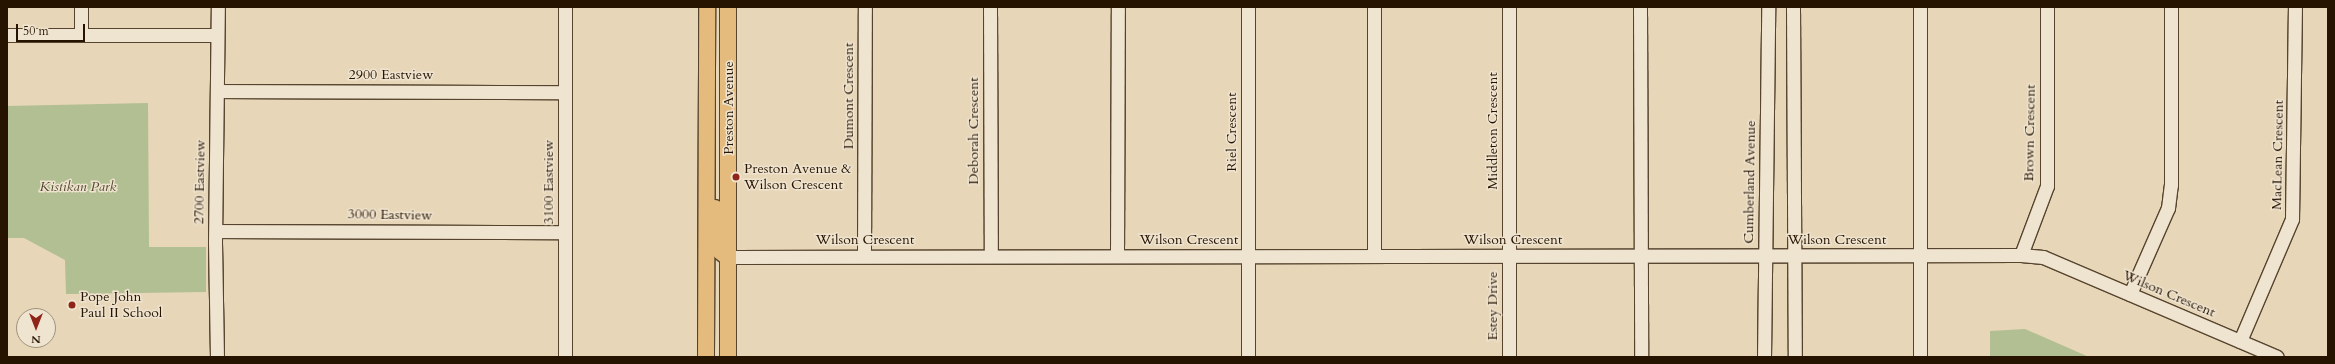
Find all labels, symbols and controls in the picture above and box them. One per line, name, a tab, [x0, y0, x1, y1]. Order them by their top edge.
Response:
scale bar	[18, 16, 87, 42]
text: 50 m	[23, 23, 49, 39]
street label: Dumont Crescent	[841, 43, 857, 149]
street label: Preston Avenue	[721, 61, 737, 155]
street label: 2900 Eastview	[349, 67, 433, 83]
street label: Middleton Crescent	[1485, 72, 1501, 190]
street label: Deborah Crescent	[966, 77, 982, 185]
street label: Brown Crescent	[2021, 84, 2039, 182]
street label: Riel Crescent	[1224, 92, 1240, 172]
street label: MacLean Crescent	[2269, 100, 2287, 210]
street label: Cumberland Avenue	[1741, 120, 1759, 244]
street label: 2700 Eastview	[191, 139, 209, 225]
street label: 3100 Eastview	[541, 140, 557, 224]
place label: Preston Avenue & Wilson Crescent	[744, 161, 852, 194]
marker: Preston Avenue & Wilson Crescent	[731, 172, 741, 182]
park label: Kistikan Park	[40, 179, 116, 195]
street label: 3000 Eastview	[347, 206, 433, 224]
street label: Wilson Crescent	[816, 232, 914, 248]
street label: Wilson Crescent	[1140, 232, 1238, 248]
street label: Wilson Crescent	[1464, 232, 1562, 248]
street label: Wilson Crescent	[1788, 232, 1886, 248]
street label: Wilson Crescent	[2120, 267, 2218, 321]
street label: Estey Drive	[1485, 271, 1501, 341]
place label: Pope John Paul II School	[80, 289, 162, 322]
marker: Pope John Paul II School	[67, 300, 77, 310]
north arrow	[16, 308, 56, 348]
text: N	[31, 332, 41, 347]

